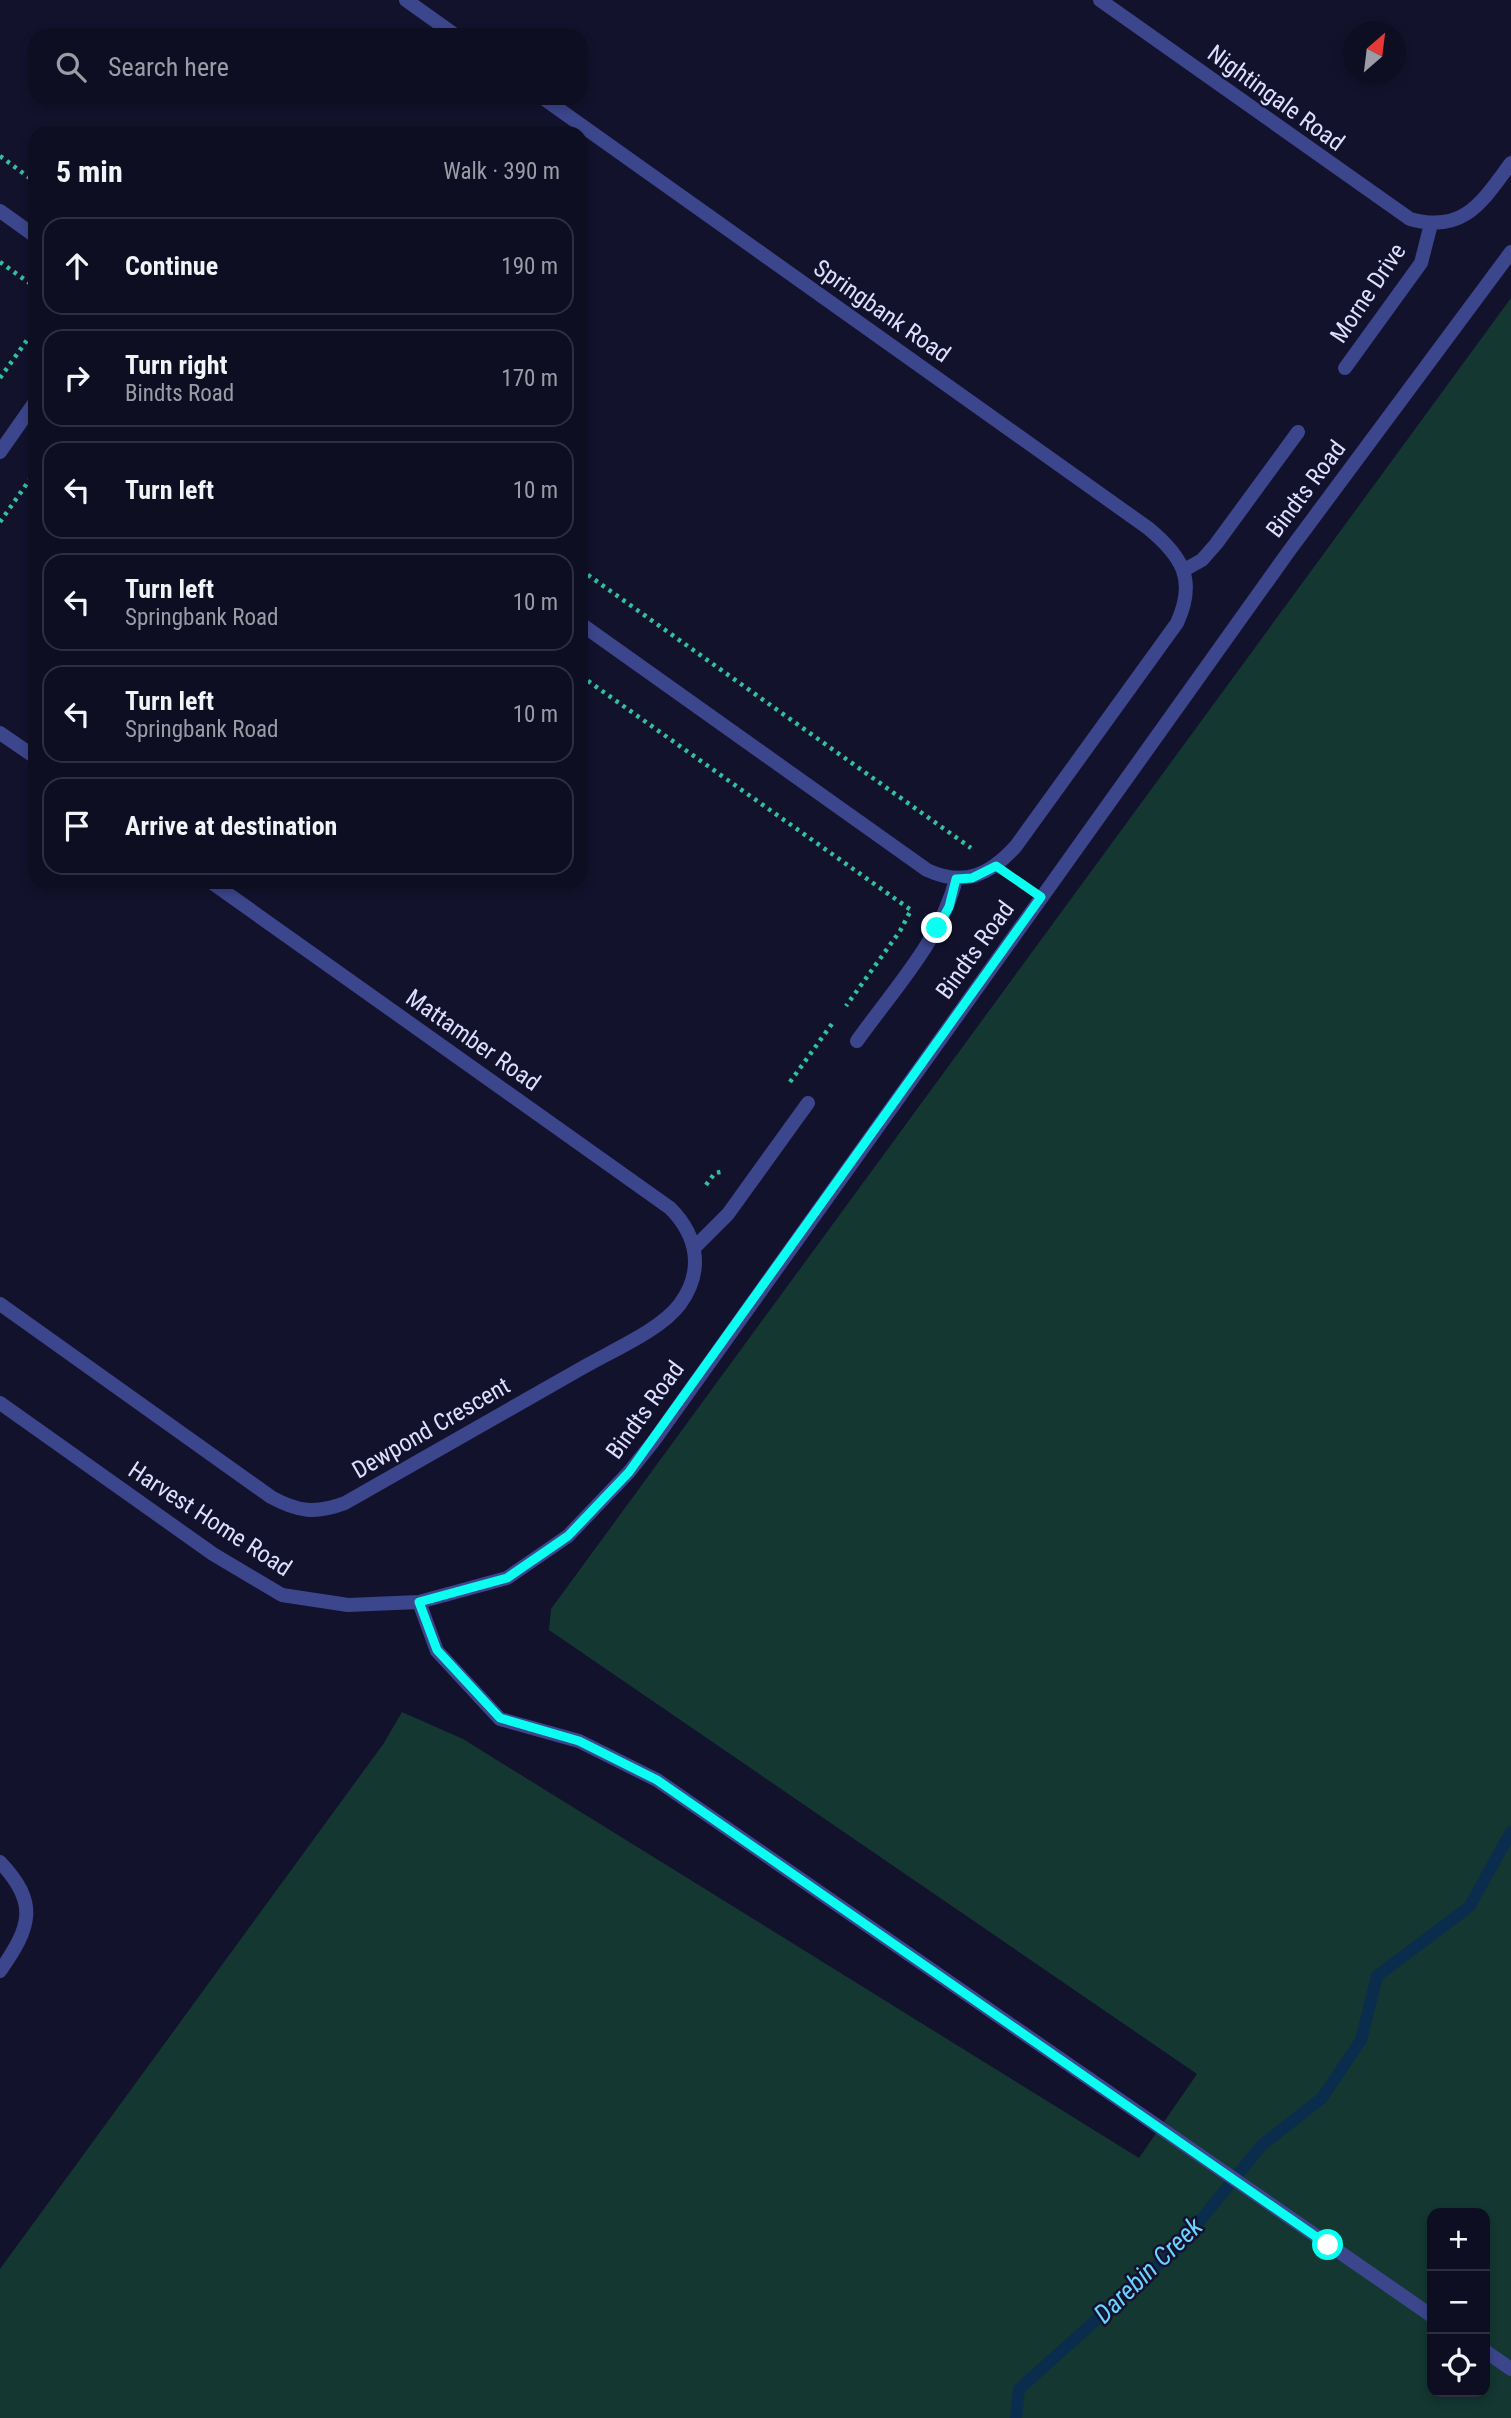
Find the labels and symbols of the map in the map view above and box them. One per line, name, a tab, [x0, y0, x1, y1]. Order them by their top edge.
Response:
north arrow	[1343, 21, 1406, 84]
street label: Nightingale Road	[1202, 39, 1350, 157]
street label: Morne Drive	[1325, 238, 1411, 348]
street label: Springbank Road	[808, 254, 956, 368]
street label: Bindts Road	[1261, 435, 1351, 543]
street label: Bindts Road	[930, 896, 1020, 1004]
route end	[921, 912, 952, 943]
street label: Mattamber Road	[400, 983, 546, 1097]
street label: Bindts Road	[600, 1356, 690, 1464]
street label: Dewpond Crescent	[347, 1372, 515, 1484]
street label: Harvest Home Road	[123, 1456, 297, 1582]
water label: Darebin Creek	[1088, 2211, 1209, 2329]
route start	[1312, 2229, 1343, 2260]

